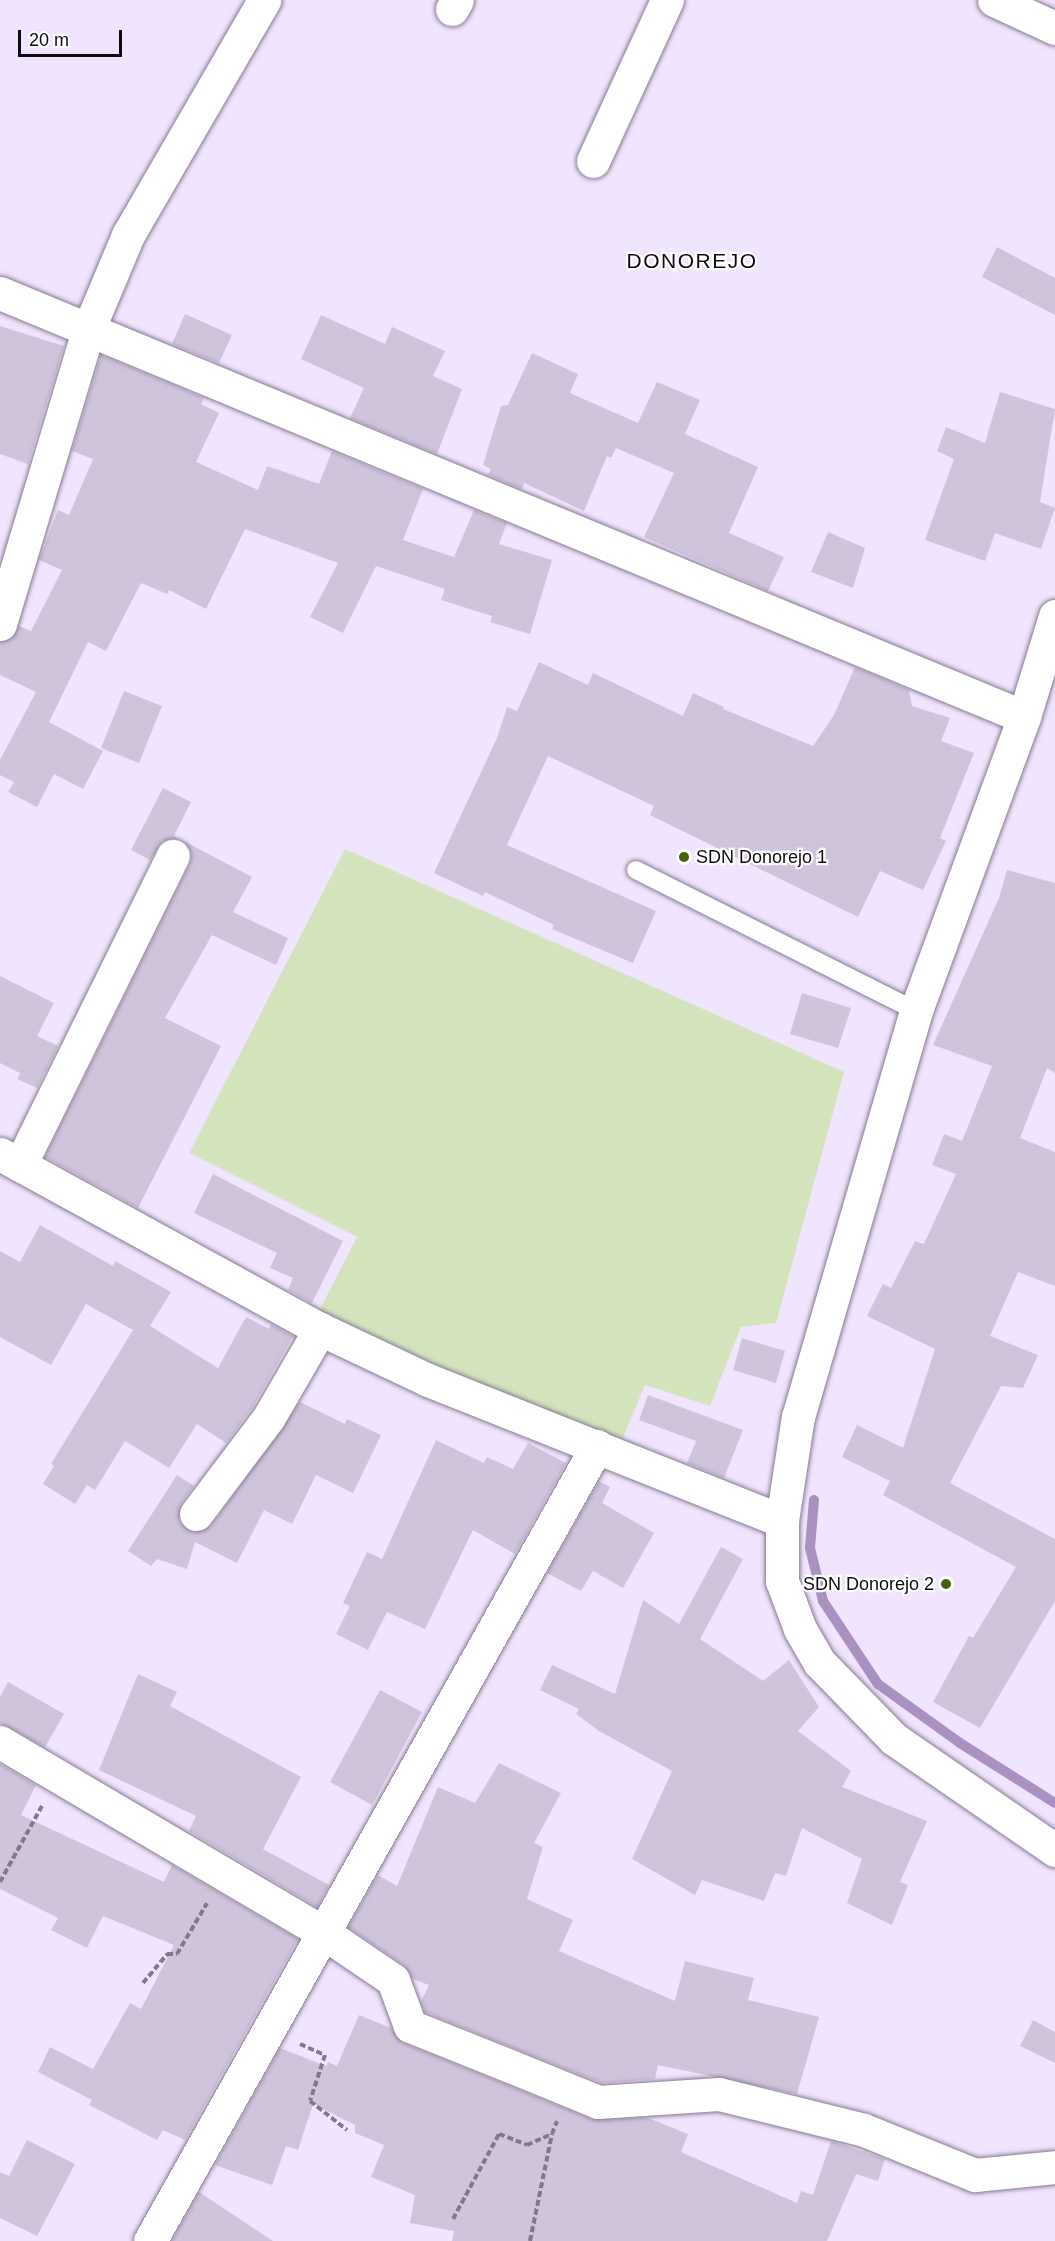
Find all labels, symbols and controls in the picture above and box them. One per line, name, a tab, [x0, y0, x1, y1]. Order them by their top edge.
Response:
scale bar	[21, 18, 124, 56]
text: 20 m	[29, 30, 69, 50]
district label: DONOREJO	[626, 248, 758, 274]
place label: SDN Donorejo 1	[696, 846, 827, 868]
marker: SDN Donorejo 1	[677, 850, 691, 864]
place label: SDN Donorejo 2	[803, 1573, 934, 1595]
marker: SDN Donorejo 2	[939, 1577, 953, 1591]

